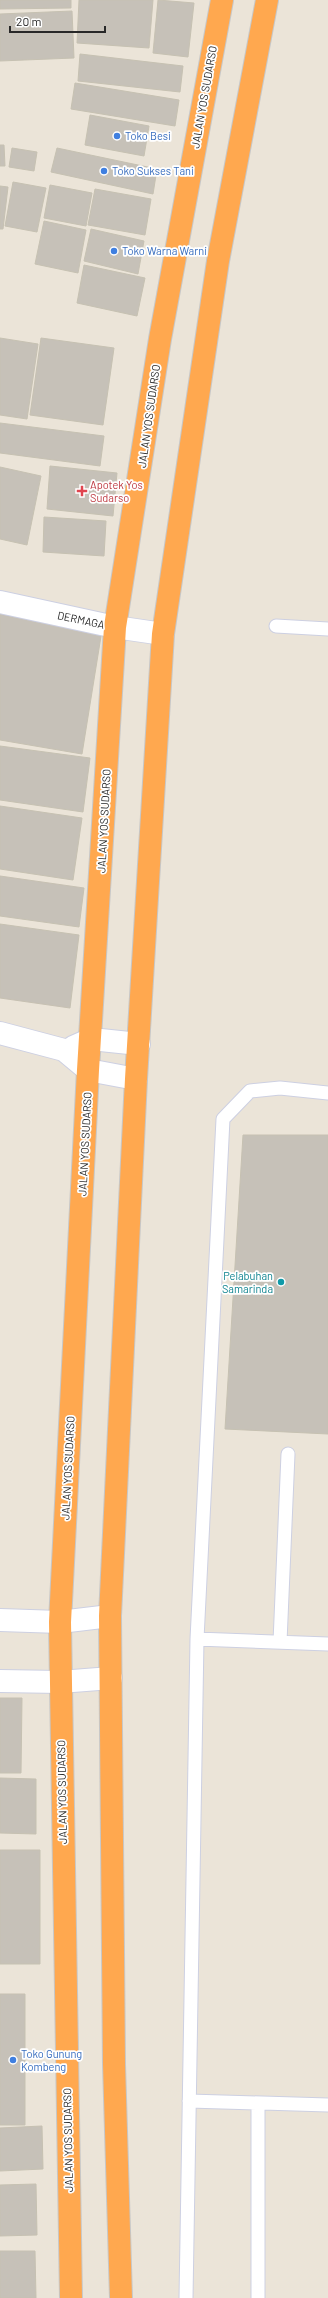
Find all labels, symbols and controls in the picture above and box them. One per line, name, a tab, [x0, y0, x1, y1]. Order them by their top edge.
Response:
scale bar	[10, 8, 105, 34]
text: 20 m	[16, 14, 42, 28]
street label: JALAN YOS SUDARSO	[188, 44, 219, 149]
place label: Toko Besi	[125, 129, 171, 142]
marker: Toko Besi	[112, 131, 122, 141]
place label: Toko Sukses Tani	[112, 164, 194, 177]
marker: Toko Sukses Tani	[99, 166, 109, 176]
place label: Toko Warna Warni	[122, 244, 207, 257]
marker: Toko Warna Warni	[109, 246, 119, 256]
street label: JALAN YOS SUDARSO	[135, 363, 162, 468]
place label: Apotek Yos Sudarso	[90, 478, 143, 504]
marker: Apotek Yos Sudarso	[77, 486, 87, 496]
street label: DERMAGA	[56, 608, 106, 631]
street label: JALAN YOS SUDARSO	[94, 768, 113, 873]
street label: JALAN YOS SUDARSO	[75, 1091, 94, 1196]
place label: Pelabuhan Samarinda	[222, 1269, 273, 1295]
marker: Pelabuhan Samarinda	[276, 1277, 286, 1287]
street label: JALAN YOS SUDARSO	[58, 1415, 77, 1520]
street label: JALAN YOS SUDARSO	[54, 1740, 69, 1844]
place label: Toko Gunung Kombeng	[21, 2047, 82, 2073]
marker: Toko Gunung Kombeng	[8, 2055, 18, 2065]
street label: JALAN YOS SUDARSO	[60, 2088, 75, 2192]

